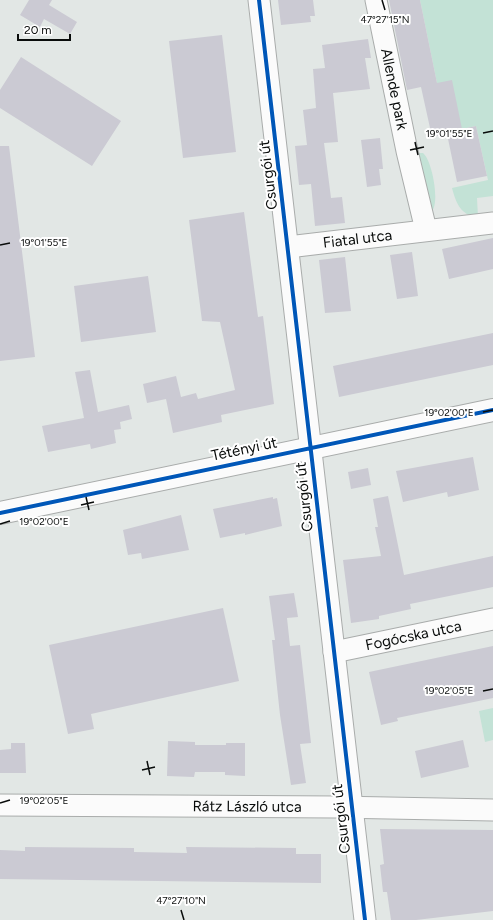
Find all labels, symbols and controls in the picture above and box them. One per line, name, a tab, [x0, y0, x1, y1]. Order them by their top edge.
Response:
text: 47°27'15"N	[360, 13, 410, 26]
scale bar	[18, 16, 70, 42]
text: 20 m	[24, 23, 52, 37]
street label: Allende park	[377, 47, 412, 132]
text: 19°01'55"E	[426, 127, 472, 140]
street label: Csurgói út	[255, 139, 281, 211]
street label: Fiatal utca	[322, 226, 393, 252]
text: 19°01'55"E	[21, 236, 67, 249]
text: 19°02'00"E	[424, 406, 474, 419]
street label: Tétényi út	[209, 433, 279, 465]
street label: Csurgói út	[291, 461, 317, 533]
text: 19°02'00"E	[19, 515, 69, 528]
street label: Fogócska utca	[364, 617, 463, 654]
text: 19°02'05"E	[425, 684, 473, 697]
street label: Csurgói út	[328, 783, 354, 855]
text: 19°02'05"E	[20, 794, 68, 807]
street label: Rátz László utca	[192, 797, 302, 816]
text: 47°27'10"N	[156, 894, 206, 907]

